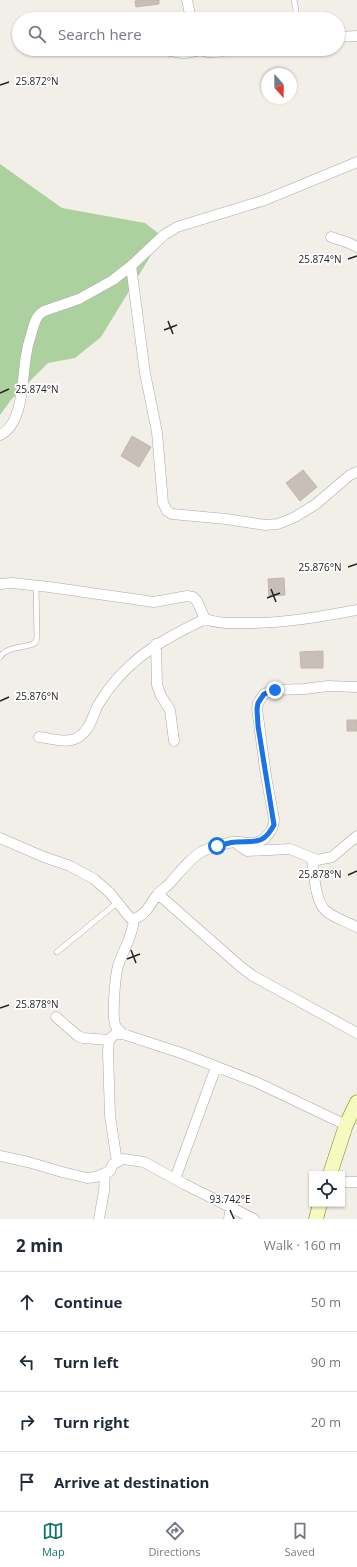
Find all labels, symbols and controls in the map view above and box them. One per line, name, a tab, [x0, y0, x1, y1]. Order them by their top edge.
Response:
search box	[12, 12, 345, 56]
icon: search	[26, 23, 48, 45]
text: Search here	[58, 24, 142, 44]
north arrow	[261, 68, 297, 104]
text: 25.872°N	[15, 74, 59, 88]
text: 25.874°N	[298, 252, 342, 266]
text: 25.874°N	[15, 382, 59, 396]
text: 25.876°N	[298, 560, 342, 574]
route end	[266, 681, 284, 699]
text: 25.876°N	[15, 689, 59, 703]
route start	[208, 837, 226, 855]
text: 25.878°N	[298, 867, 342, 881]
text: 25.878°N	[15, 997, 59, 1011]
map controls	[309, 1171, 345, 1207]
button: locate	[309, 1171, 345, 1207]
text: 93.742°E	[209, 1192, 251, 1206]
text: 2 min	[16, 1234, 63, 1257]
text: Walk · 160 m	[264, 1236, 341, 1254]
icon: ahead	[16, 1291, 38, 1313]
text: Continue	[54, 1292, 122, 1312]
text: 50 m	[311, 1293, 341, 1311]
icon: left	[16, 1351, 38, 1373]
text: Turn left	[54, 1352, 119, 1372]
text: 90 m	[311, 1353, 341, 1371]
icon: right	[16, 1411, 38, 1433]
text: Turn right	[54, 1412, 129, 1432]
text: 20 m	[311, 1413, 341, 1431]
icon: arrive	[16, 1471, 38, 1493]
text: Arrive at destination	[54, 1472, 209, 1492]
tab: Map	[42, 1520, 65, 1559]
tab: Directions	[149, 1520, 201, 1559]
tab: Saved	[284, 1520, 315, 1559]

